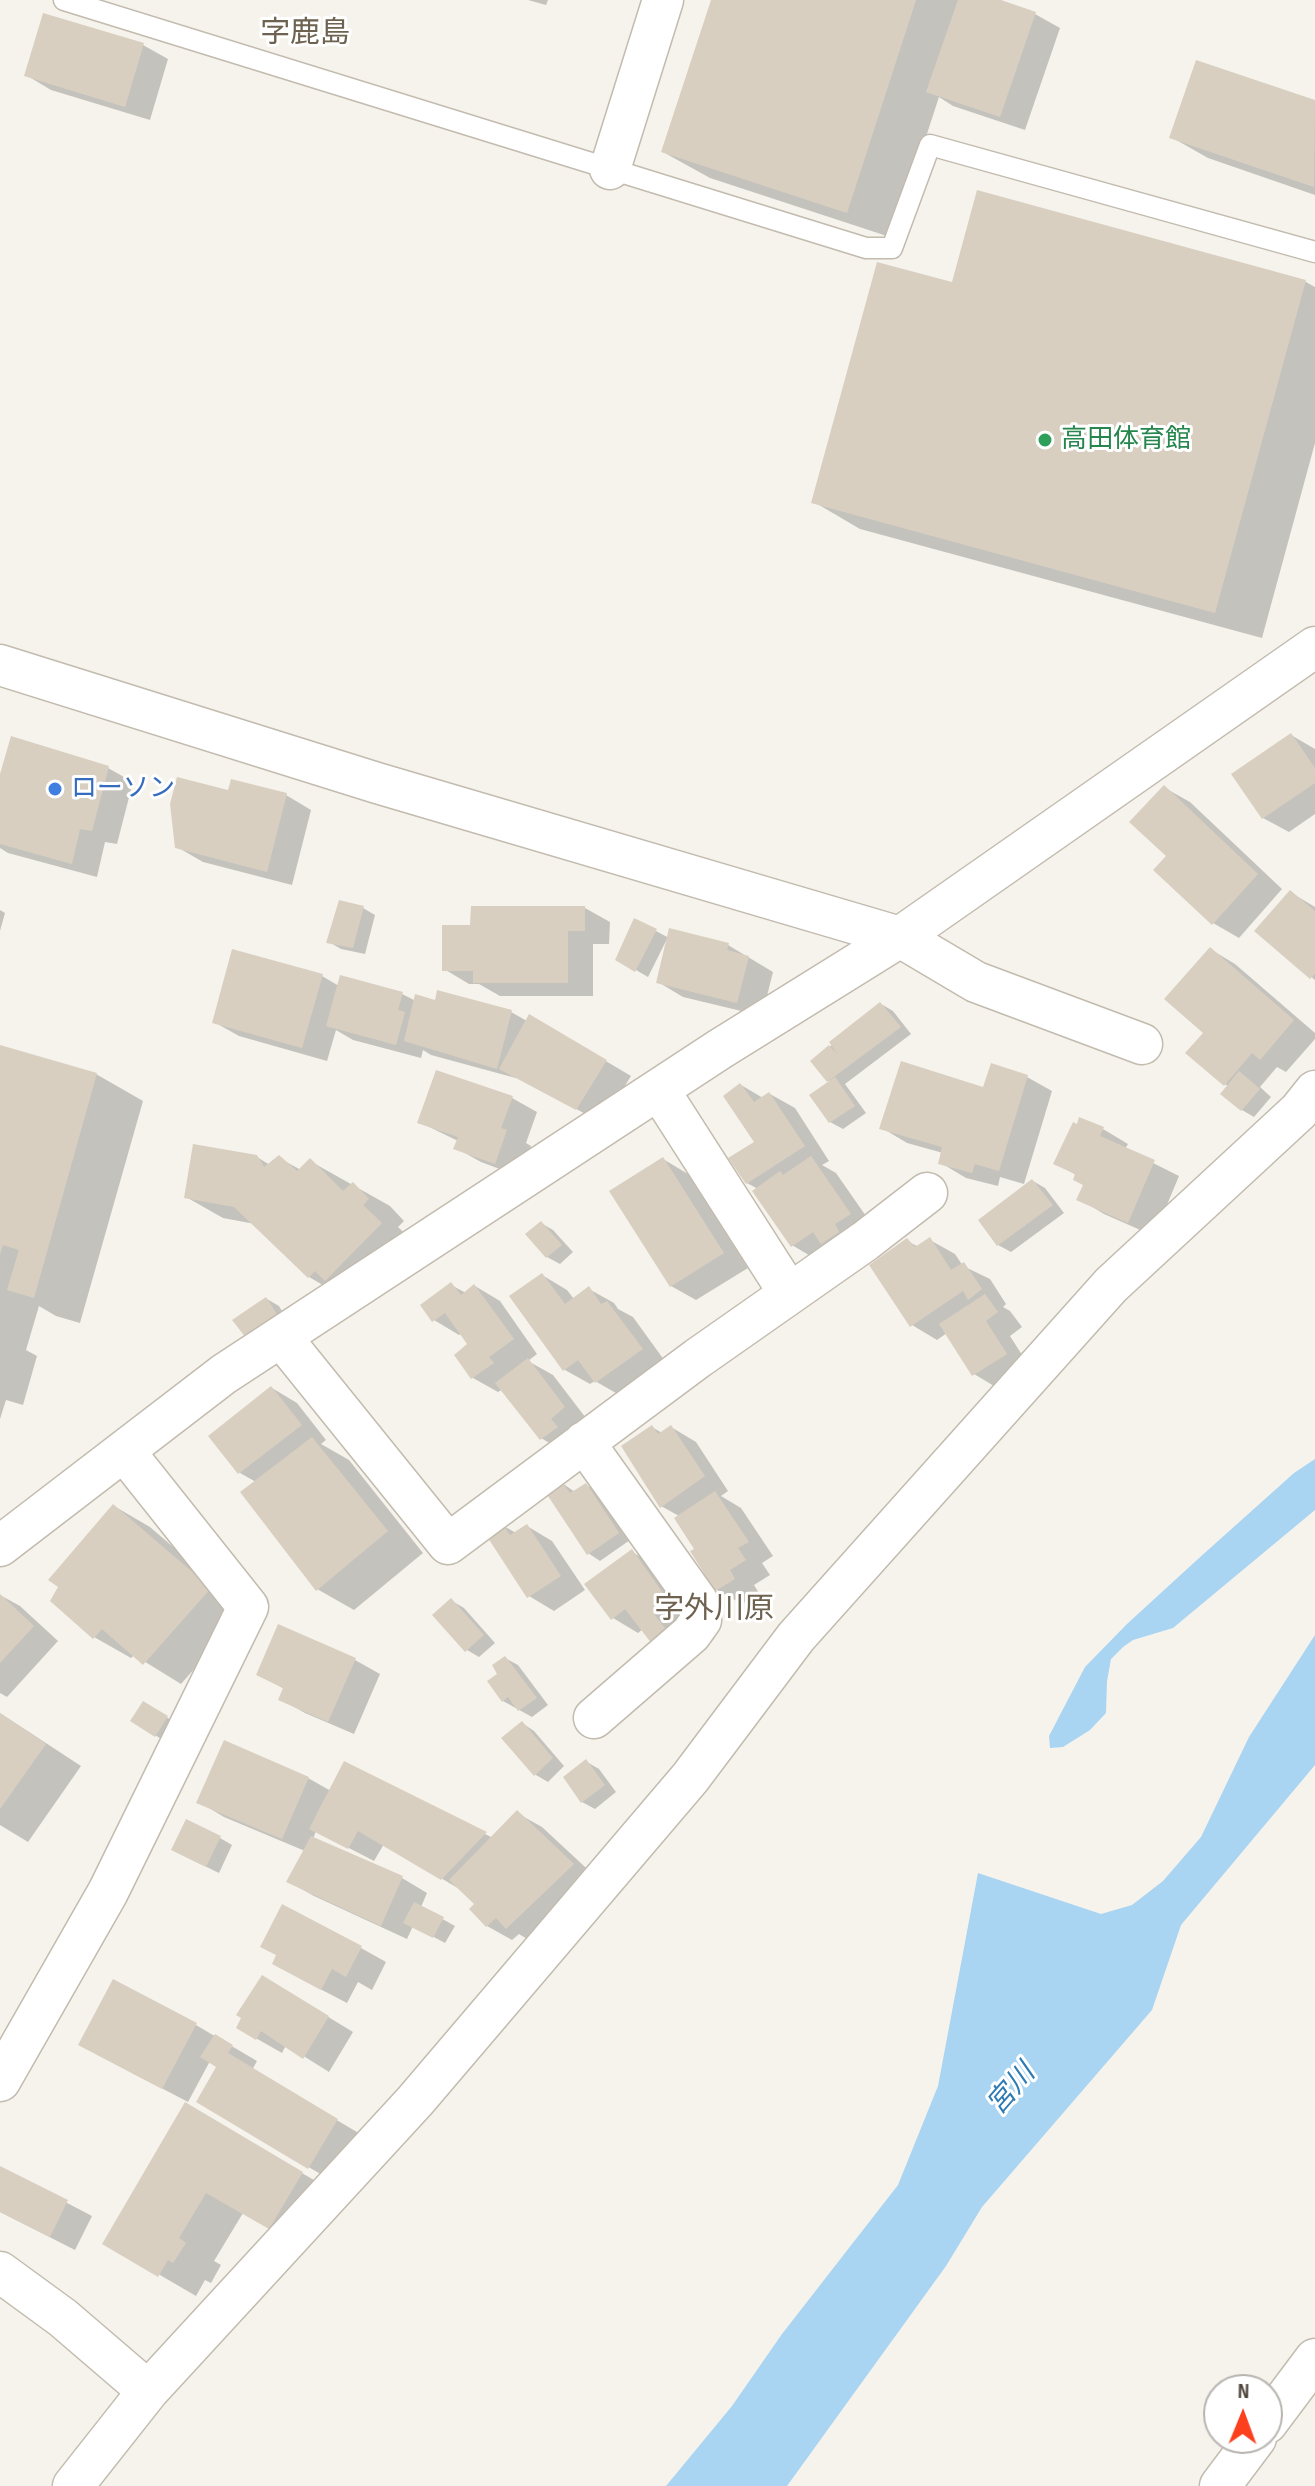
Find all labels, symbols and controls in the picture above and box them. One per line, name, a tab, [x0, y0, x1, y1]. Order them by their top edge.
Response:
district label: 字鹿島	[260, 16, 350, 52]
place label: 高田体育館	[1061, 424, 1191, 456]
marker: 高田体育館	[1036, 431, 1054, 449]
place label: ローソン	[71, 773, 175, 805]
marker: ローソン	[46, 780, 64, 798]
district label: 字外川原	[654, 1592, 774, 1628]
water label: 宮川	[981, 2058, 1043, 2122]
north arrow	[1203, 2374, 1283, 2454]
text: N	[1237, 2378, 1250, 2405]

